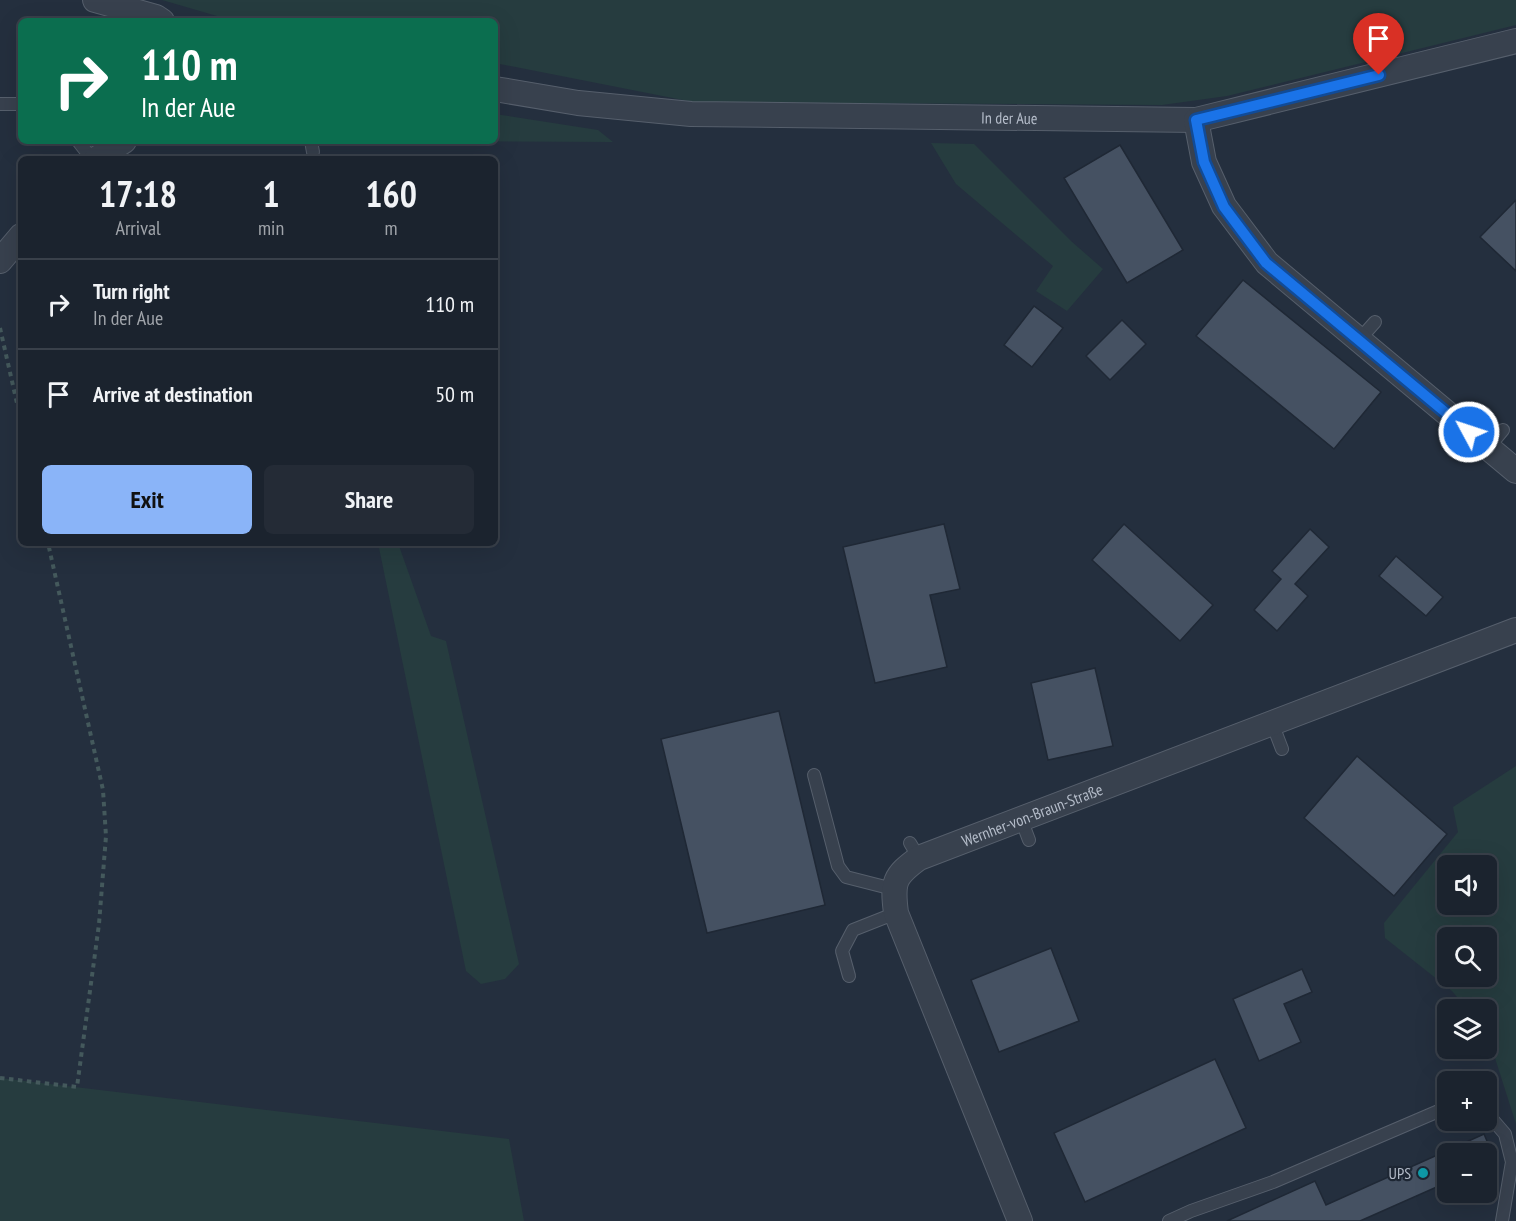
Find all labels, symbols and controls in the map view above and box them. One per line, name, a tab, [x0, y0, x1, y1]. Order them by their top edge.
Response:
pin	[1353, 13, 1404, 75]
icon: arrive	[1362, 22, 1395, 55]
text: 110 m	[141, 37, 238, 92]
icon: right	[42, 42, 120, 120]
text: In der Aue	[141, 90, 236, 124]
street label: In der Aue	[981, 107, 1037, 128]
text: 17:18	[99, 170, 177, 217]
text: 1	[262, 170, 280, 217]
text: 160	[365, 170, 417, 217]
text: Arrival	[115, 215, 161, 241]
text: min	[258, 215, 284, 241]
text: m	[385, 215, 398, 241]
text: Turn right	[93, 277, 170, 305]
icon: right	[42, 288, 75, 321]
text: 110 m	[425, 290, 474, 318]
text: In der Aue	[93, 305, 163, 331]
icon: arrive	[42, 378, 75, 411]
text: Arrive at destination	[93, 380, 253, 408]
text: 50 m	[435, 380, 474, 408]
position arrow	[1437, 400, 1501, 464]
button: Exit	[42, 465, 252, 534]
button: Share	[264, 465, 474, 534]
street label: Wernher-von-Braun-Straße	[959, 779, 1105, 851]
map controls	[1437, 855, 1497, 1203]
button: sound	[1437, 855, 1497, 915]
button: search	[1437, 927, 1497, 987]
button: layers	[1437, 999, 1497, 1059]
button: +	[1437, 1071, 1497, 1131]
button: −	[1437, 1143, 1497, 1203]
place label: UPS	[1389, 1163, 1411, 1183]
marker: UPS	[1416, 1166, 1430, 1180]

